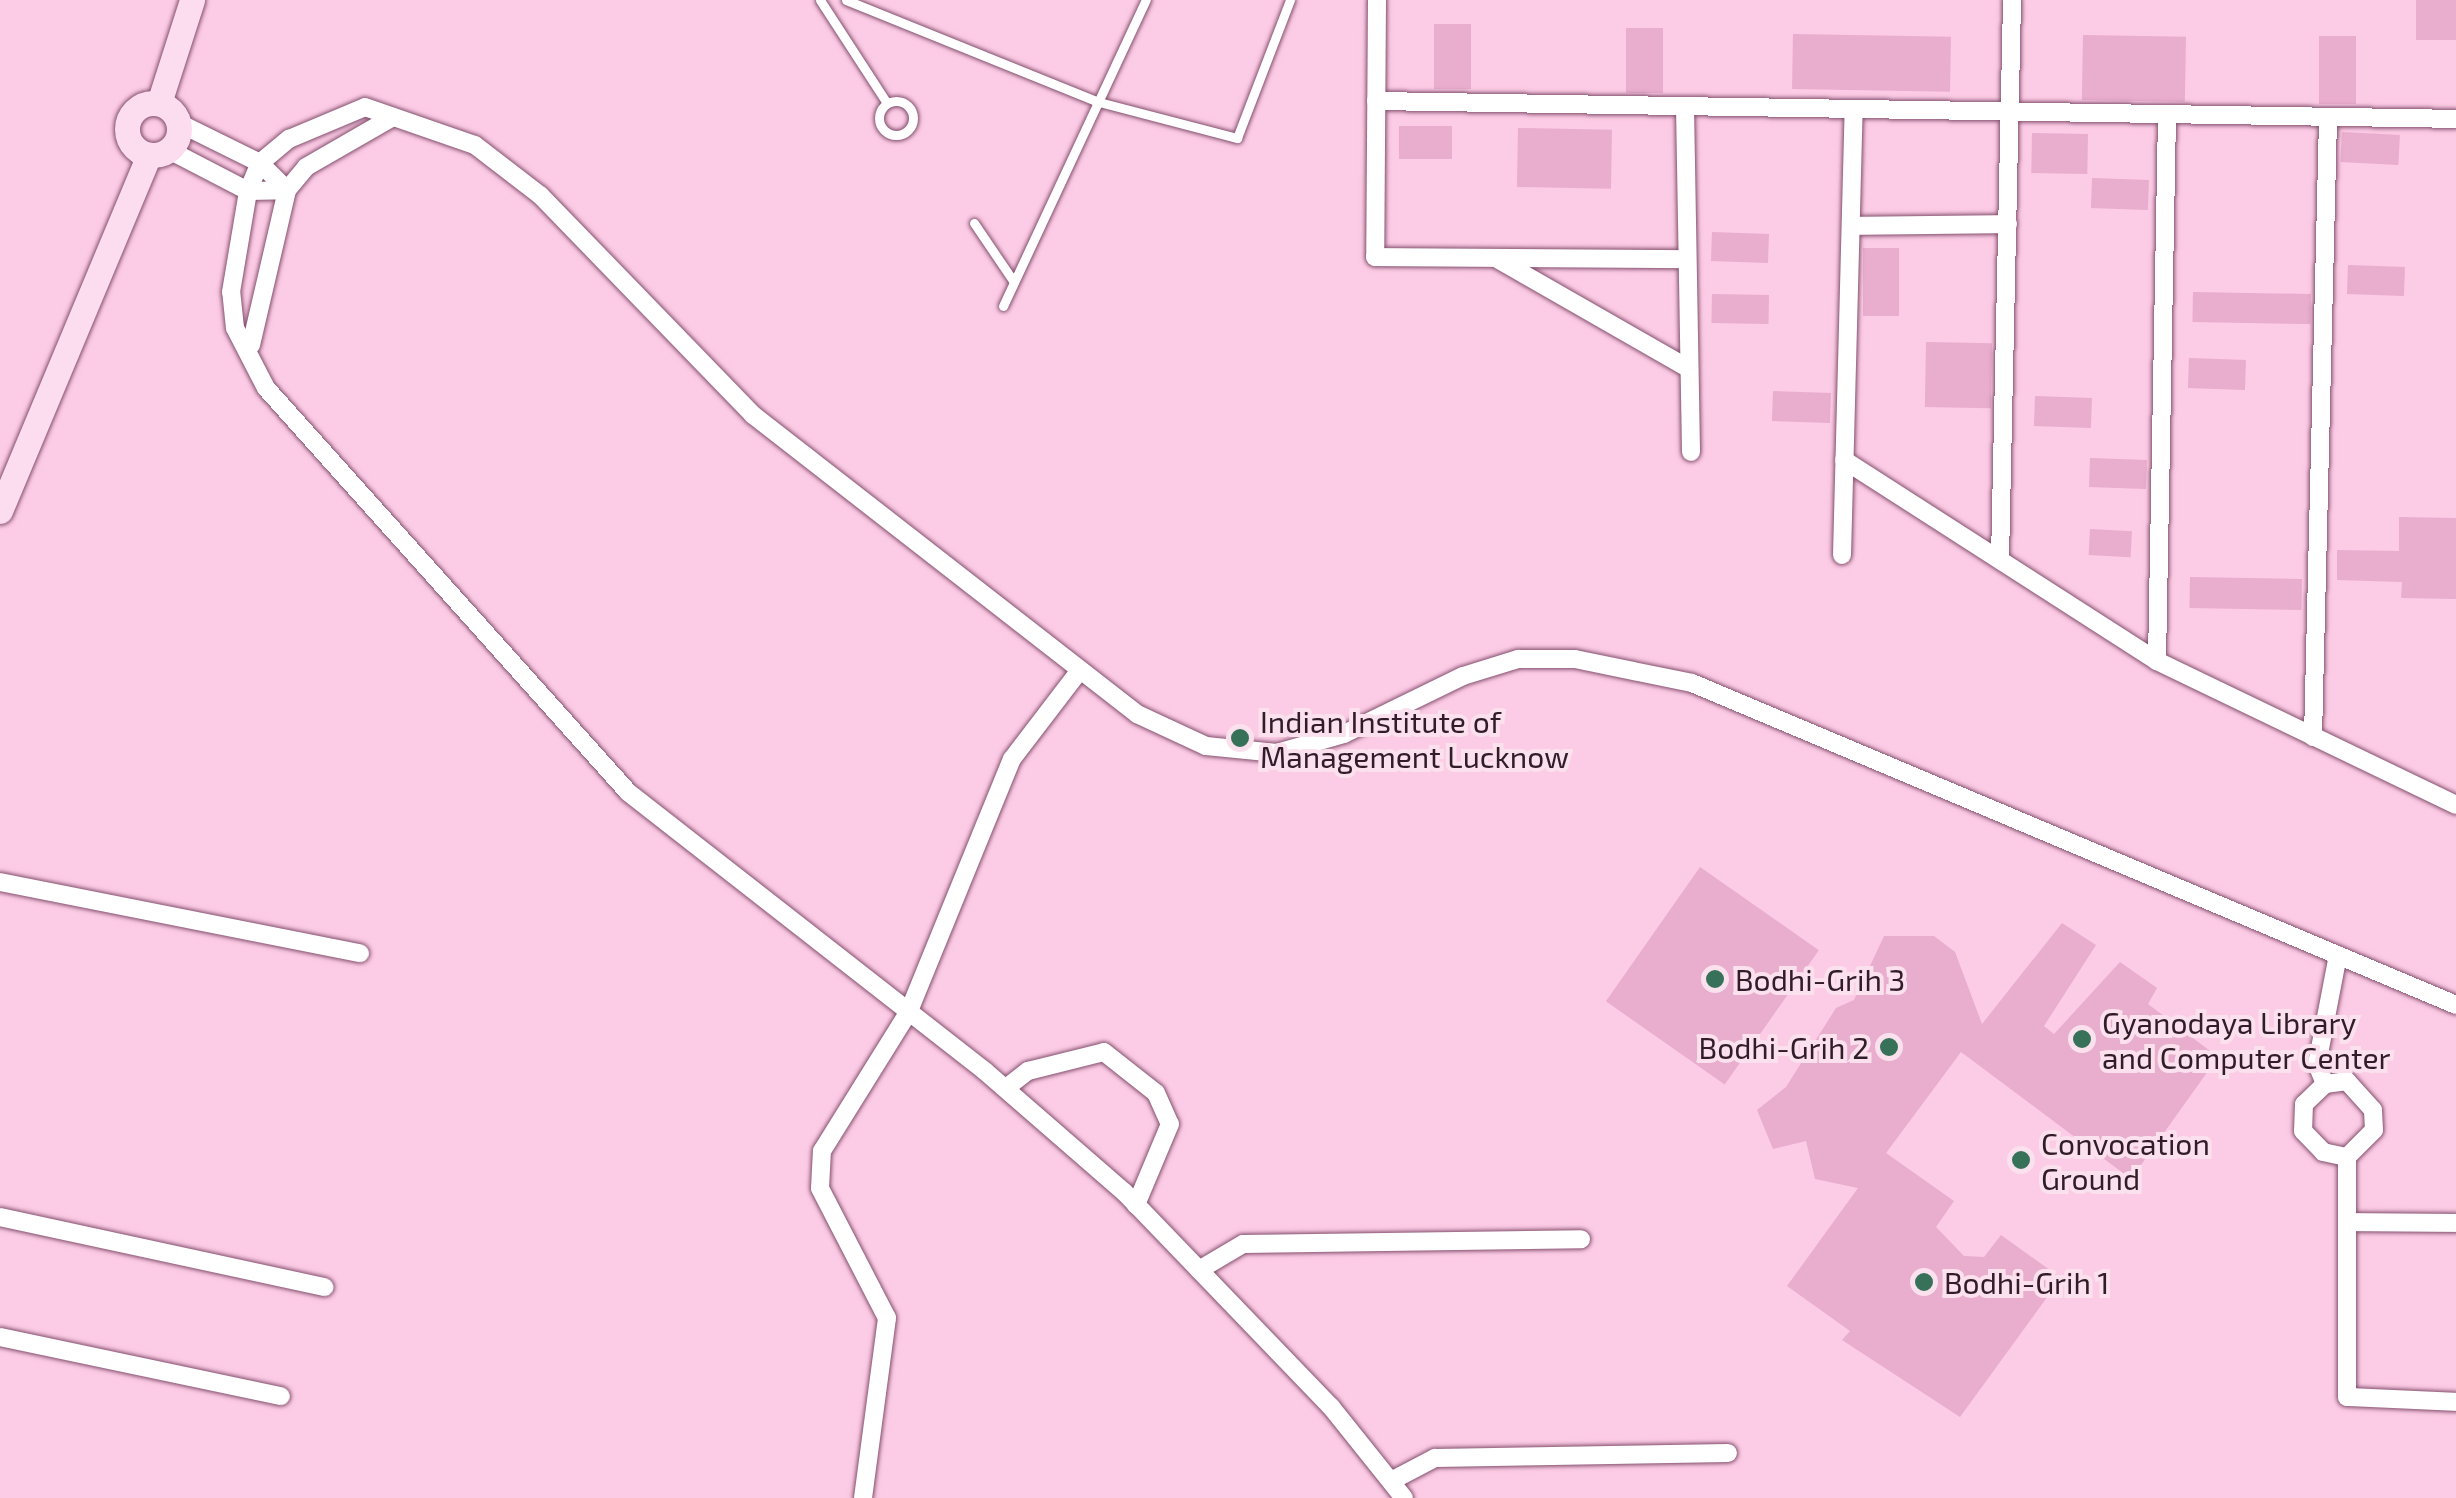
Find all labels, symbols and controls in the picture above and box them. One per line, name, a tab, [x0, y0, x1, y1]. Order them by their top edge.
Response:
place label: Indian Institute of Management Lucknow	[1260, 703, 1569, 774]
marker: Indian Institute of Management Lucknow	[1229, 727, 1251, 749]
place label: Bodhi-Grih 3	[1735, 961, 1905, 997]
marker: Bodhi-Grih 3	[1704, 968, 1726, 990]
place label: Gyanodaya Library and Computer Center	[2102, 1004, 2391, 1074]
marker: Gyanodaya Library and Computer Center	[2071, 1028, 2093, 1050]
place label: Bodhi-Grih 2	[1699, 1029, 1869, 1065]
marker: Bodhi-Grih 2	[1878, 1036, 1900, 1058]
place label: Convocation Ground	[2041, 1125, 2210, 1196]
marker: Convocation Ground	[2010, 1149, 2032, 1171]
place label: Bodhi-Grih 1	[1944, 1264, 2110, 1300]
marker: Bodhi-Grih 1	[1913, 1271, 1935, 1293]

